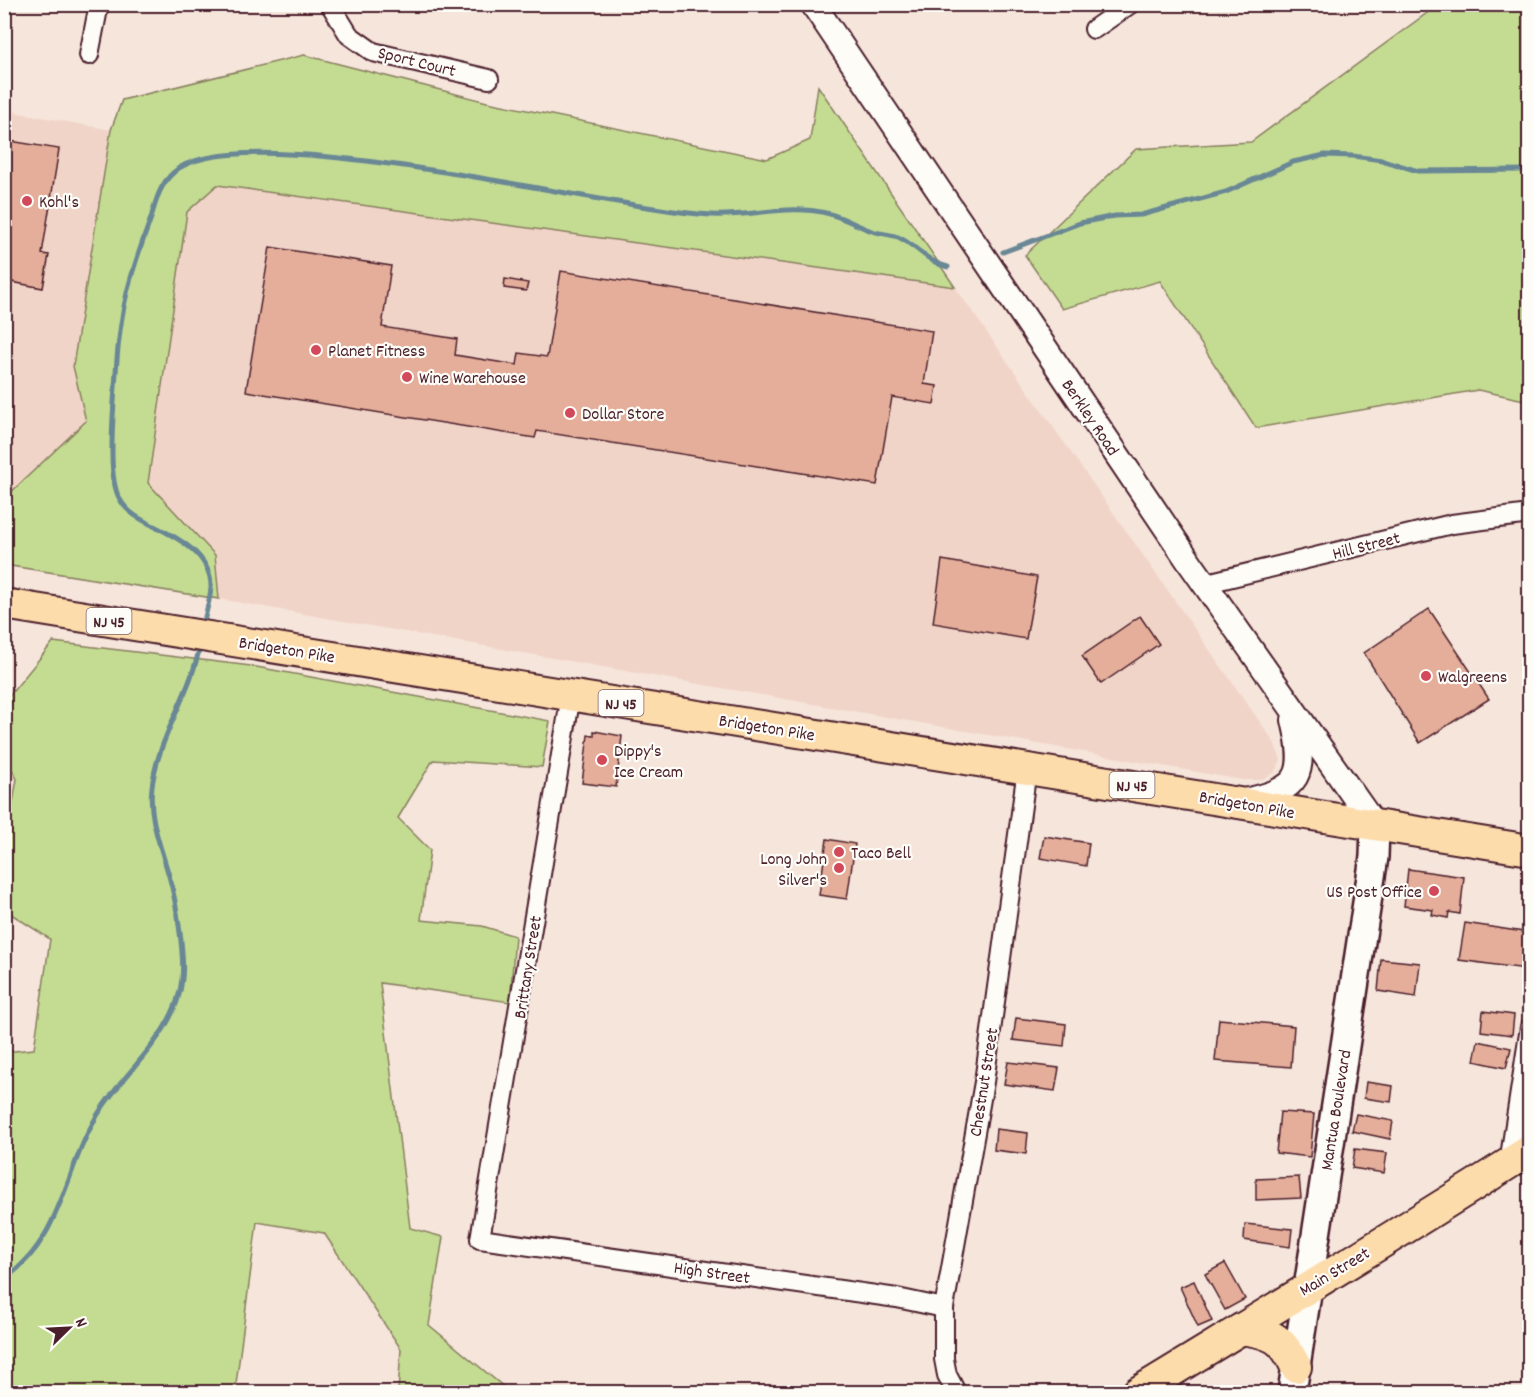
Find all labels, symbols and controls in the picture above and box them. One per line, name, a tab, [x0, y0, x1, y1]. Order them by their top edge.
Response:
street label: Sport Court	[375, 42, 458, 85]
place label: Kohl's	[39, 191, 79, 216]
marker: Kohl's	[20, 194, 34, 208]
place label: Planet Fitness	[328, 340, 425, 365]
marker: Planet Fitness	[309, 343, 323, 357]
place label: Wine Warehouse	[419, 367, 526, 392]
marker: Wine Warehouse	[400, 370, 414, 384]
street label: Berkley Road	[1054, 375, 1124, 462]
place label: Dollar Store	[582, 403, 664, 428]
marker: Dollar Store	[563, 406, 577, 420]
street label: Hill Street	[1330, 527, 1403, 568]
road number: NJ 45	[86, 608, 132, 634]
street label: Bridgeton Pike	[237, 632, 336, 671]
place label: Walgreens	[1438, 666, 1507, 691]
marker: Walgreens	[1419, 669, 1433, 683]
road number: NJ 45	[598, 690, 644, 716]
street label: Bridgeton Pike	[717, 710, 816, 749]
place label: Dippy's Ice Cream	[614, 740, 683, 786]
marker: Dippy's Ice Cream	[595, 753, 609, 767]
road number: NJ 45	[1110, 772, 1154, 798]
street label: Bridgeton Pike	[1197, 786, 1296, 827]
place label: Taco Bell	[851, 842, 912, 867]
marker: Taco Bell	[832, 845, 846, 859]
place label: Long John Silver's	[760, 848, 827, 894]
marker: Long John Silver's	[832, 861, 846, 875]
place label: US Post Office	[1326, 881, 1422, 906]
marker: US Post Office	[1427, 884, 1441, 898]
street label: Brittany Street	[509, 914, 550, 1021]
street label: Chestnut Street	[965, 1026, 1006, 1139]
street label: Mantua Boulevard	[1316, 1048, 1359, 1173]
street label: Main Street	[1295, 1242, 1376, 1304]
street label: High Street	[672, 1257, 752, 1292]
north arrow	[39, 1298, 99, 1358]
text: N	[68, 1315, 93, 1331]

